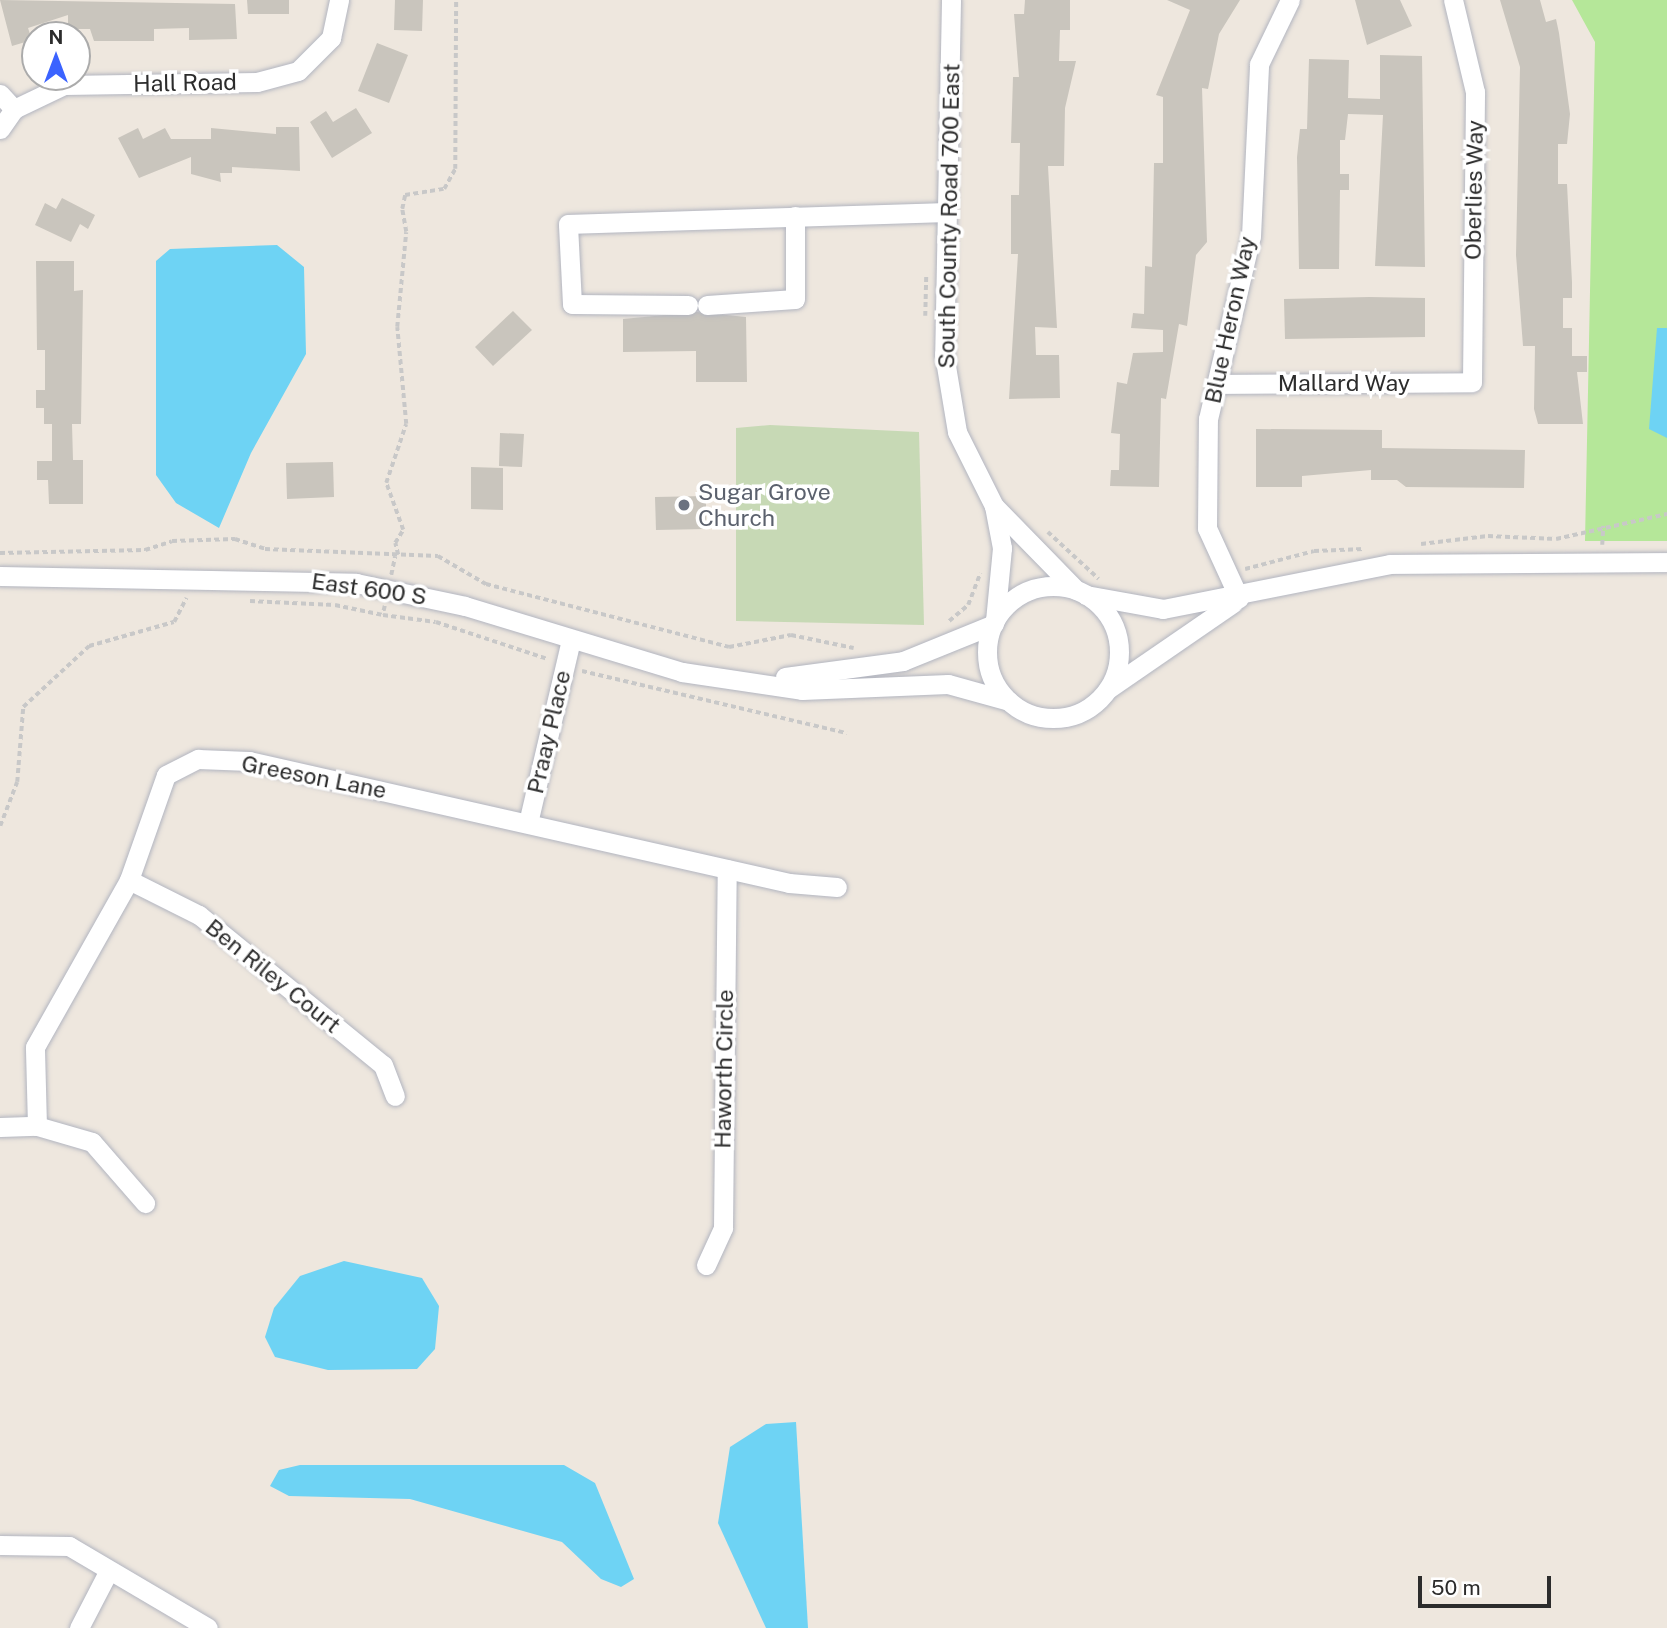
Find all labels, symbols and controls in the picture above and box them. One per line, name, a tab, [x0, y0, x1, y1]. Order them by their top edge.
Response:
north arrow	[21, 21, 91, 91]
text: N	[49, 26, 63, 48]
street label: South County Road 700 East	[933, 63, 965, 369]
street label: Hall Road	[133, 68, 237, 98]
street label: Oberlies Way	[1459, 119, 1489, 261]
street label: Blue Heron Way	[1199, 234, 1261, 406]
street label: Mallard Way	[1278, 369, 1410, 397]
place label: Sugar Grove Church	[698, 478, 831, 532]
marker: Sugar Grove Church	[676, 497, 692, 513]
street label: East 600 S	[310, 567, 428, 611]
street label: Praay Place	[521, 668, 577, 796]
street label: Greeson Lane	[239, 749, 389, 805]
street label: Ben Riley Court	[200, 913, 346, 1039]
street label: Haworth Circle	[709, 989, 739, 1149]
scale bar	[1422, 1562, 1555, 1606]
text: 50 m	[1431, 1575, 1481, 1600]

